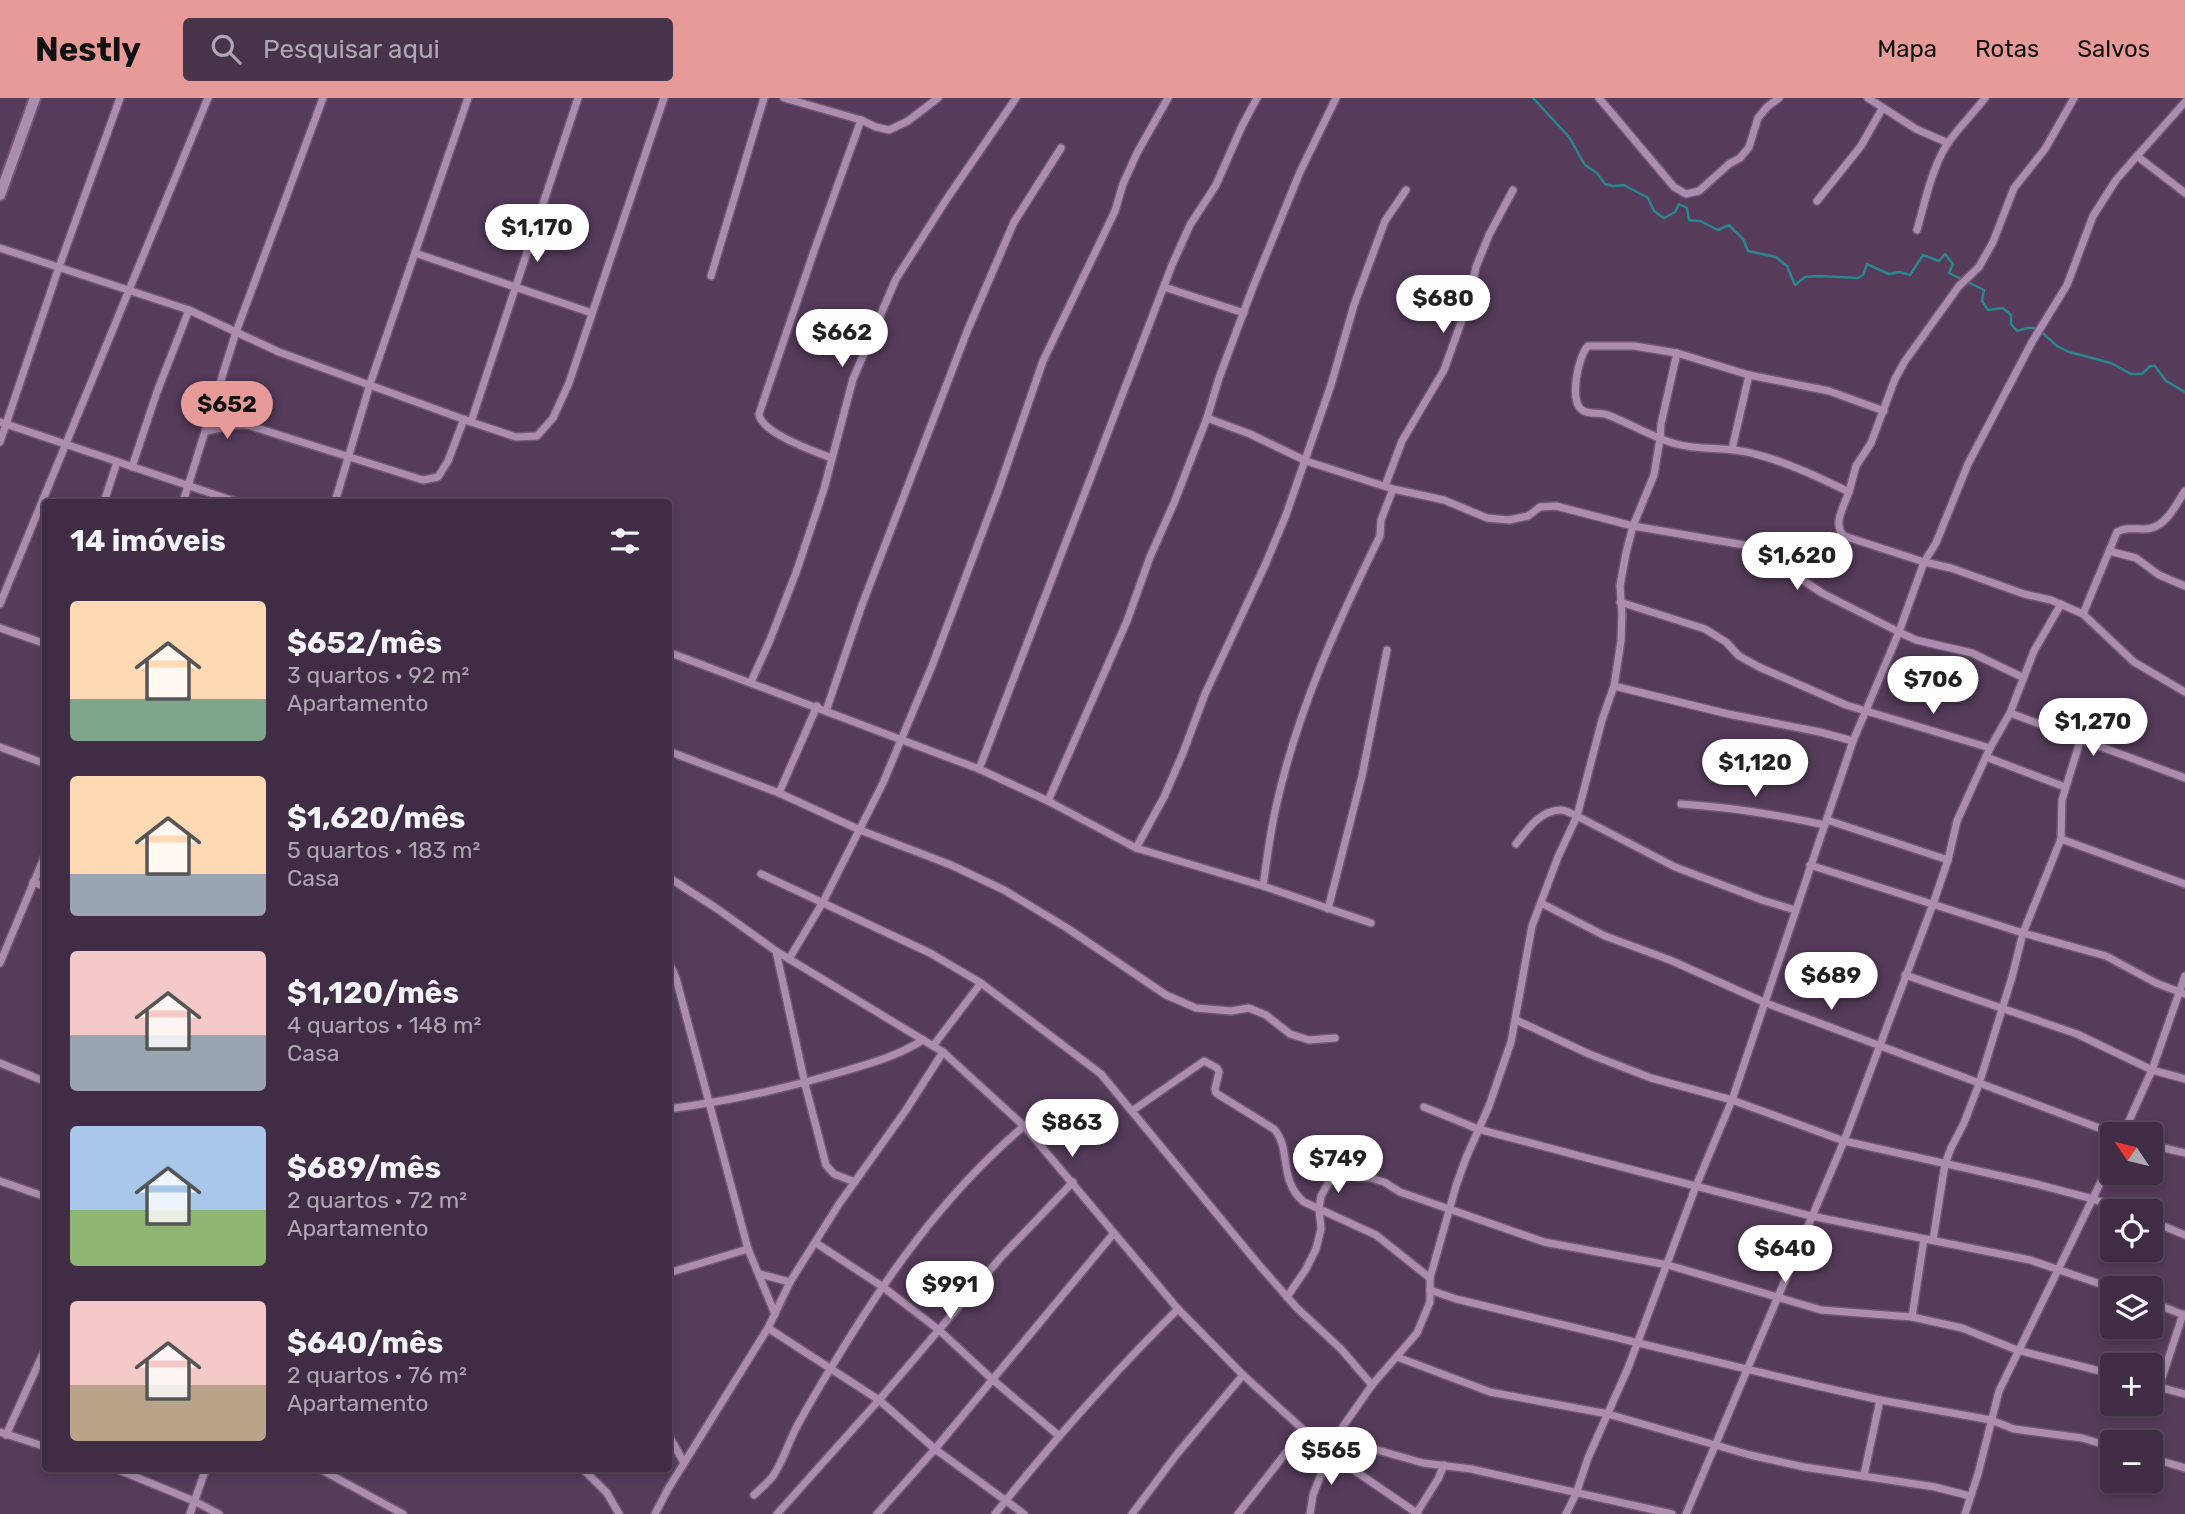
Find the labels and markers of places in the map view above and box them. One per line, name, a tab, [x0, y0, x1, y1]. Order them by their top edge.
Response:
pin: $1,170	[480, 204, 594, 264]
pin: $680	[1402, 275, 1484, 335]
pin: $662	[801, 310, 883, 369]
pin: $652	[186, 382, 268, 441]
pin: $1,620	[1740, 532, 1854, 592]
pin: $706	[1892, 656, 1974, 716]
pin: $1,270	[2036, 698, 2150, 758]
pin: $1,120	[1698, 740, 1812, 799]
pin: $689	[1790, 953, 1872, 1012]
pin: $863	[1031, 1100, 1113, 1159]
pin: $749	[1297, 1136, 1379, 1195]
pin: $640	[1744, 1226, 1826, 1285]
pin: $991	[909, 1262, 991, 1321]
pin: $565	[1290, 1428, 1372, 1487]

